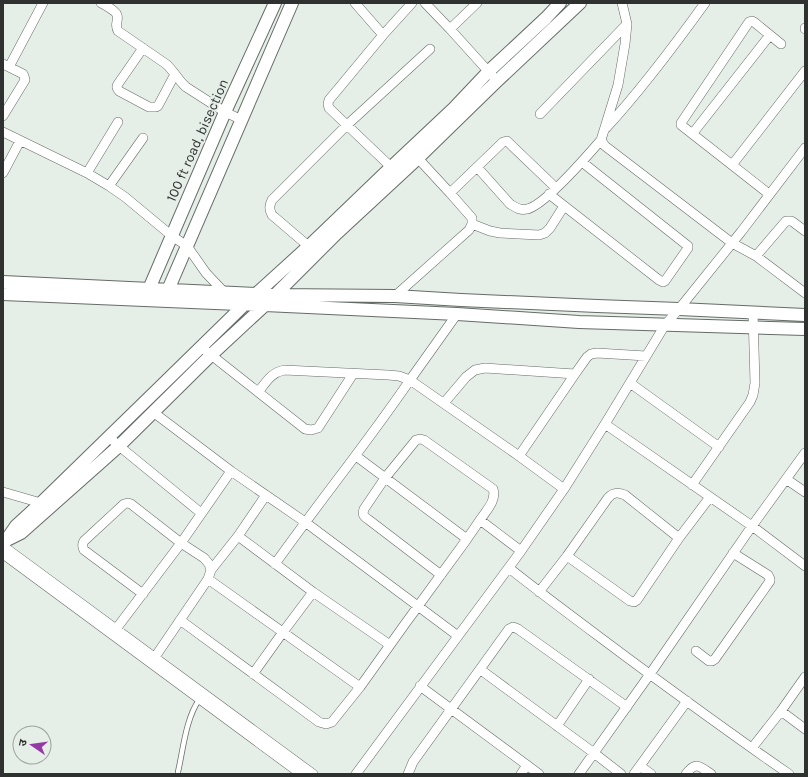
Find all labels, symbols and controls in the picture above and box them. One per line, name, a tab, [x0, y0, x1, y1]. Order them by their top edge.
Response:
street label: 100 ft road, bisection	[163, 76, 232, 204]
north arrow	[12, 725, 52, 765]
text: उ	[16, 738, 30, 747]

